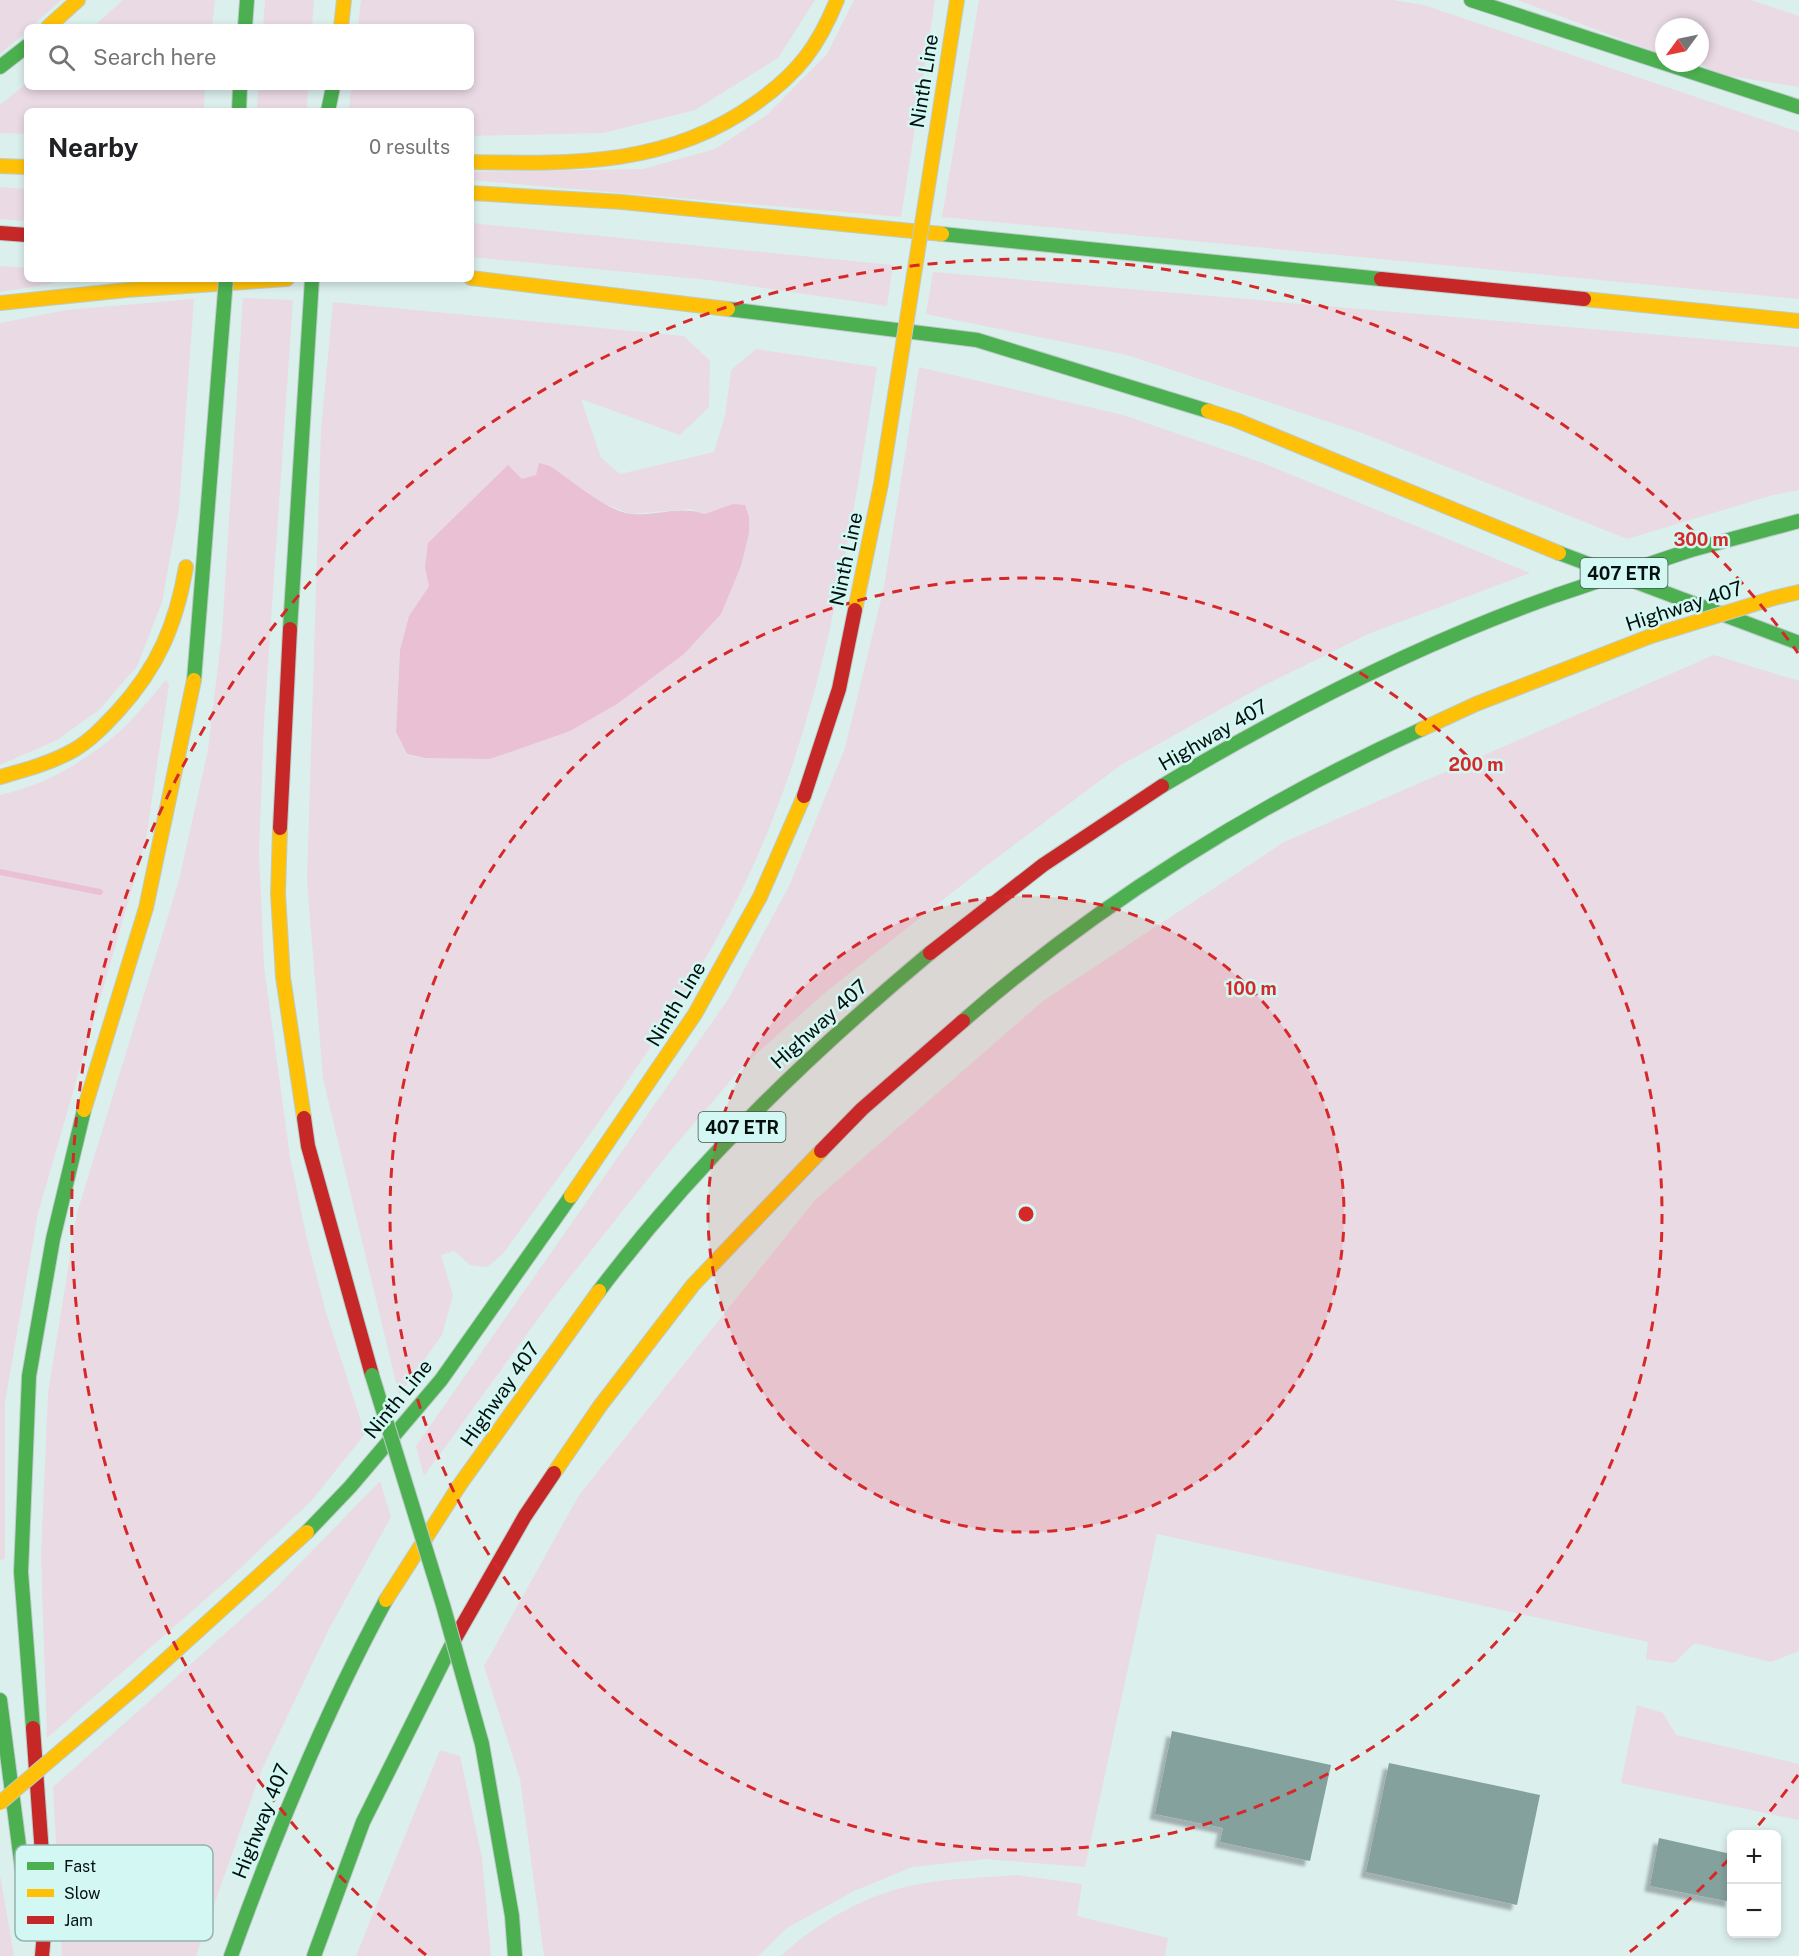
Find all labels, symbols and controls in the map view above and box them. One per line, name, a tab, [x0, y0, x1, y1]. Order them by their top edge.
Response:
north arrow	[1655, 18, 1709, 72]
search box	[24, 24, 474, 90]
street label: Ninth Line	[905, 32, 943, 130]
icon: search	[45, 41, 78, 74]
text: Search here	[93, 44, 217, 70]
text: Nearby	[48, 132, 138, 163]
text: 0 results	[369, 135, 450, 159]
street label: Ninth Line	[824, 510, 868, 608]
text: 300 m	[1673, 529, 1729, 550]
road number: 407 ETR	[1580, 558, 1668, 588]
street label: Highway 407	[1622, 576, 1746, 636]
street label: Highway 407	[1154, 694, 1272, 776]
text: 200 m	[1449, 754, 1503, 775]
street label: Ninth Line	[641, 957, 711, 1051]
street label: Highway 407	[766, 974, 872, 1074]
text: 100 m	[1225, 978, 1277, 999]
road number: 407 ETR	[698, 1112, 786, 1142]
centre of rings	[1016, 1204, 1036, 1224]
street label: Highway 407	[455, 1337, 545, 1451]
street label: Ninth Line	[359, 1355, 437, 1443]
street label: Highway 407	[227, 1760, 295, 1882]
map controls	[1727, 1830, 1781, 1938]
button: +	[1727, 1830, 1781, 1884]
legend	[15, 1845, 213, 1941]
text: Fast	[64, 1857, 96, 1876]
text: Slow	[64, 1884, 101, 1903]
button: −	[1727, 1884, 1781, 1938]
text: Jam	[64, 1911, 93, 1930]

